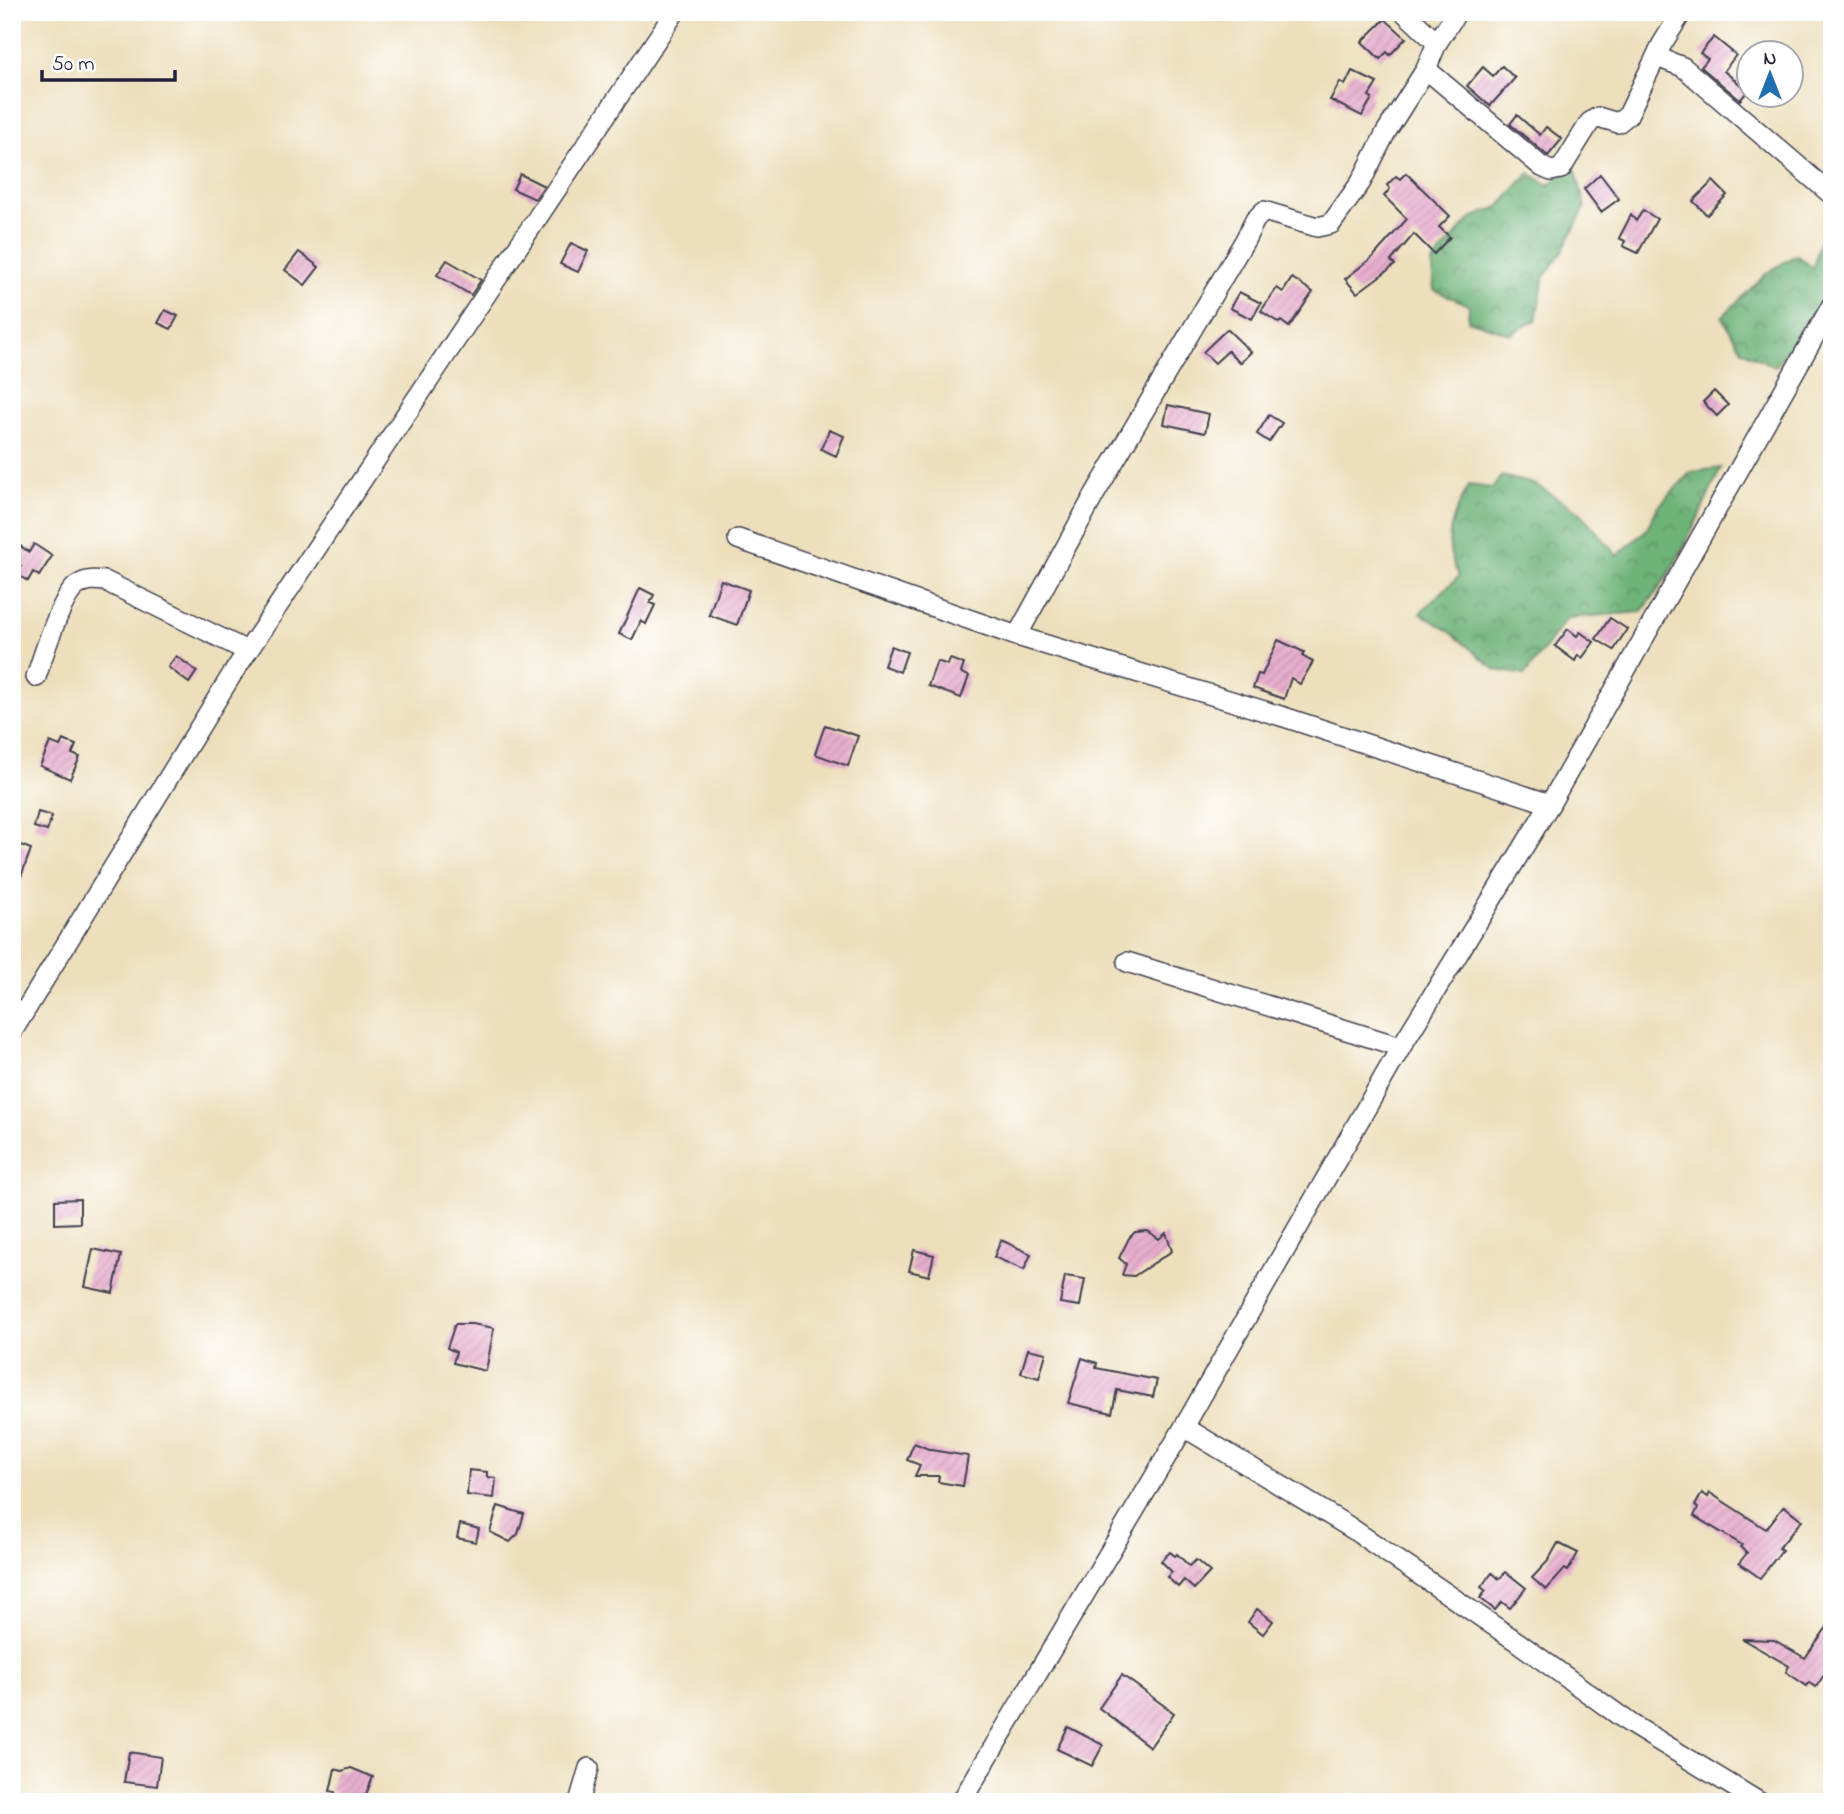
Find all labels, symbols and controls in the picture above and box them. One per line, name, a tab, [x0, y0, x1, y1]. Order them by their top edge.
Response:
scale bar	[42, 38, 175, 82]
north arrow	[1736, 38, 1806, 108]
text: N	[1764, 46, 1777, 73]
text: 50 m	[52, 50, 95, 80]

